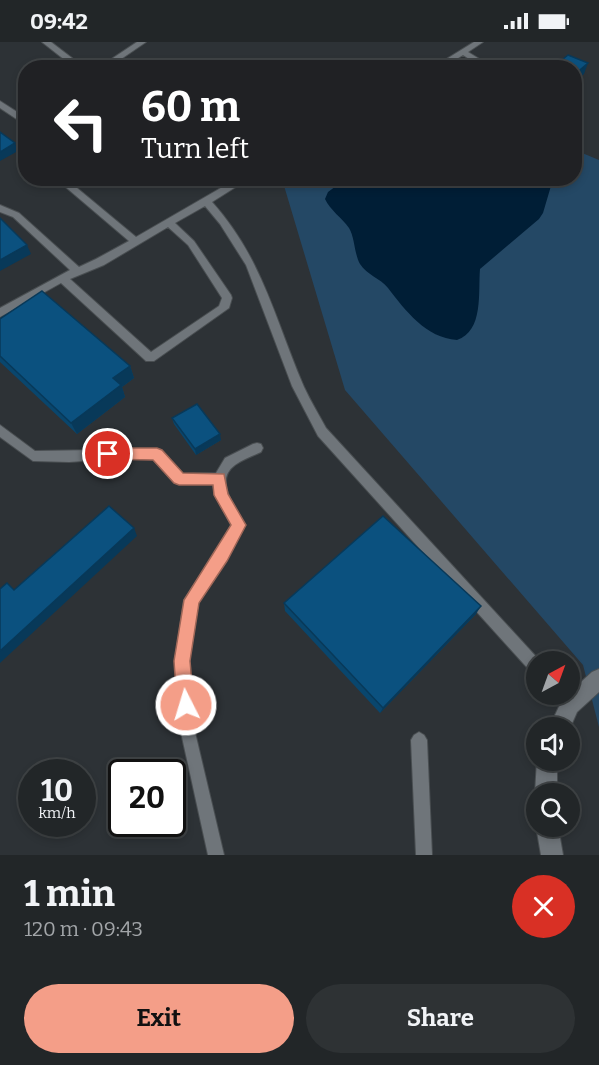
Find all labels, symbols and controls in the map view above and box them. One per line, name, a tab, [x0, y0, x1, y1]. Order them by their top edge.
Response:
text: 09:42	[30, 8, 88, 35]
text: 60 m	[141, 82, 240, 132]
icon: left	[42, 84, 120, 162]
text: Turn left	[141, 133, 249, 165]
pin	[82, 428, 133, 479]
icon: arrive	[91, 437, 124, 470]
north arrow	[526, 651, 580, 705]
map controls	[526, 651, 580, 837]
position arrow	[154, 673, 218, 737]
button: sound	[526, 717, 580, 771]
speed limit sign: 20	[108, 759, 186, 837]
text: 10	[41, 773, 73, 809]
button: search	[526, 783, 580, 837]
text: km/h	[38, 804, 76, 822]
text: 1 min	[24, 872, 115, 916]
button: close	[512, 875, 575, 938]
text: 120 m · 09:43	[24, 917, 143, 941]
button: Exit	[24, 984, 294, 1053]
button: Share	[306, 984, 575, 1053]

